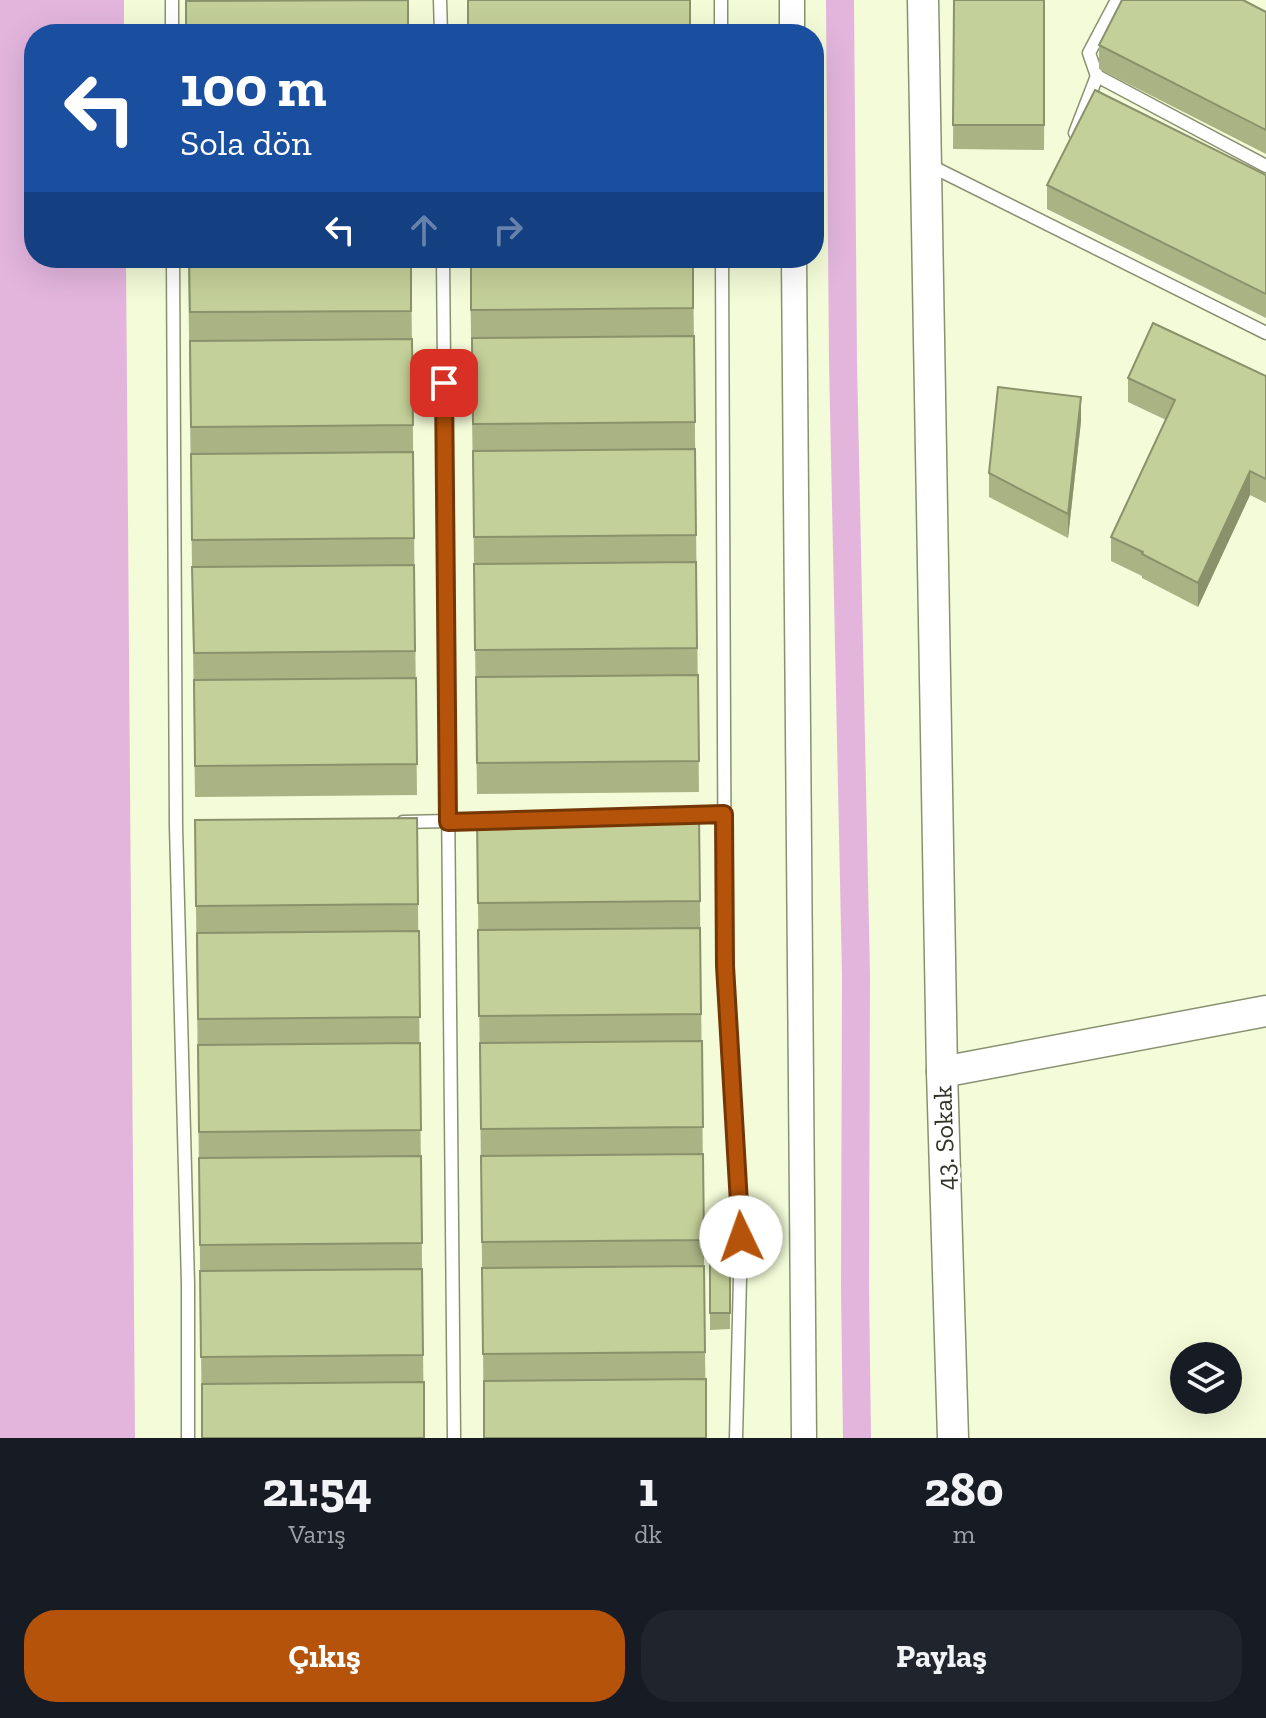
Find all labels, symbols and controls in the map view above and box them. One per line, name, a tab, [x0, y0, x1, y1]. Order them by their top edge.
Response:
text: 100 m	[180, 53, 327, 120]
icon: left	[48, 56, 152, 160]
text: Sola dön	[180, 121, 312, 164]
icon: left	[318, 208, 362, 252]
icon: ahead	[402, 208, 446, 252]
icon: right	[486, 208, 530, 252]
pin	[410, 349, 478, 417]
icon: arrive	[422, 361, 466, 405]
street label: 43. Sokak	[926, 1085, 962, 1191]
position arrow	[699, 1195, 783, 1279]
map controls	[1170, 1342, 1242, 1414]
button: layers	[1170, 1342, 1242, 1414]
text: 21:54	[262, 1461, 372, 1518]
text: 1	[638, 1461, 658, 1518]
text: 280	[924, 1461, 1004, 1518]
text: Varış	[288, 1518, 346, 1550]
text: dk	[634, 1518, 662, 1550]
text: m	[953, 1518, 975, 1550]
button: Çıkış	[24, 1610, 625, 1702]
button: Paylaş	[641, 1610, 1242, 1702]

